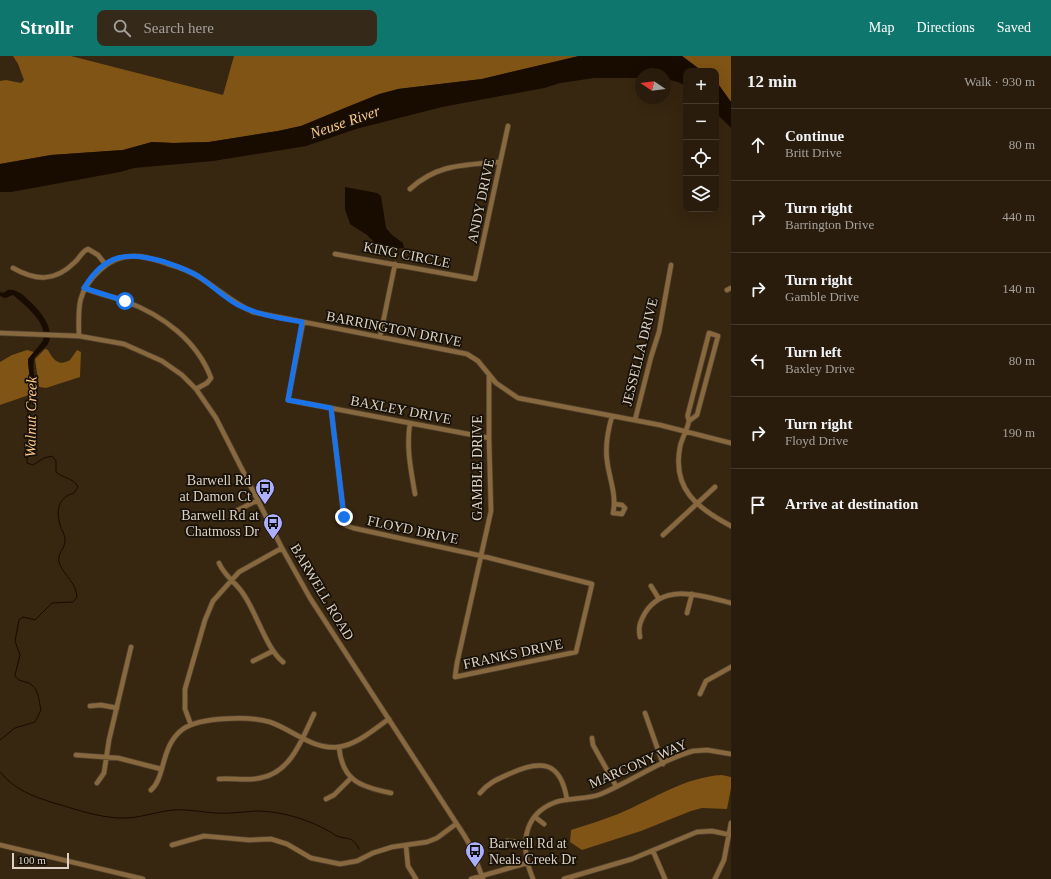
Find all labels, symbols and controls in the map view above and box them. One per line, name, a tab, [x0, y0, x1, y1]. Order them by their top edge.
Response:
search box	[97, 10, 377, 46]
text: Strollr	[20, 17, 73, 38]
icon: search	[111, 17, 133, 39]
text: Search here	[143, 20, 214, 36]
text: Map	[869, 20, 894, 35]
text: Directions	[916, 20, 975, 35]
text: Saved	[997, 20, 1031, 35]
north arrow	[635, 68, 671, 104]
map controls	[683, 68, 719, 212]
button: +	[683, 68, 719, 104]
text: 12 min	[747, 72, 797, 91]
text: Walk · 930 m	[964, 74, 1035, 89]
water label: Neuse River	[307, 103, 382, 142]
button: −	[683, 104, 719, 140]
text: Continue	[785, 128, 844, 144]
icon: ahead	[747, 134, 769, 156]
text: 80 m	[1009, 137, 1035, 152]
button: locate	[683, 140, 719, 176]
text: Britt Drive	[785, 145, 842, 160]
street label: ANDY DRIVE	[465, 157, 497, 245]
button: layers	[683, 176, 719, 212]
text: Turn right	[785, 200, 852, 216]
icon: right	[747, 206, 769, 228]
text: 440 m	[1002, 209, 1035, 224]
text: Barrington Drive	[785, 217, 874, 232]
street label: KING CIRCLE	[362, 239, 452, 271]
text: Turn right	[785, 272, 852, 288]
icon: right	[747, 278, 769, 300]
text: 140 m	[1002, 281, 1035, 296]
text: Gamble Drive	[785, 289, 859, 304]
route start	[116, 292, 134, 310]
street label: JESSELLA DRIVE	[619, 296, 661, 408]
street label: BARRINGTON DRIVE	[325, 308, 463, 350]
text: Turn left	[785, 344, 842, 360]
icon: left	[747, 350, 769, 372]
text: 80 m	[1009, 353, 1035, 368]
text: Baxley Drive	[785, 361, 855, 376]
water label: Walnut Creek	[22, 376, 40, 458]
street label: BAXLEY DRIVE	[349, 393, 453, 427]
street label: GAMBLE DRIVE	[470, 415, 485, 521]
text: Turn right	[785, 416, 852, 432]
icon: right	[747, 422, 769, 444]
text: 190 m	[1002, 425, 1035, 440]
text: Floyd Drive	[785, 433, 848, 448]
place label: Barwell Rd at Damon Ct	[179, 473, 251, 504]
bus stop icon: Barwell Rd at Damon Ct	[254, 477, 276, 505]
icon: arrive	[747, 494, 769, 516]
text: Arrive at destination	[785, 496, 918, 512]
place label: Barwell Rd at Chatmoss Dr	[181, 508, 259, 539]
route end	[335, 508, 353, 526]
bus stop icon: Barwell Rd at Chatmoss Dr	[262, 512, 284, 540]
street label: FLOYD DRIVE	[366, 513, 460, 547]
street label: BARWELL ROAD	[287, 541, 357, 643]
street label: FRANKS DRIVE	[462, 636, 564, 672]
street label: MARCONY WAY	[587, 737, 689, 791]
place label: Barwell Rd at Neals Creek Dr	[489, 836, 576, 867]
bus stop icon: Barwell Rd at Neals Creek Dr	[464, 840, 486, 868]
scale bar	[12, 851, 69, 870]
text: 100 m	[18, 854, 46, 866]

